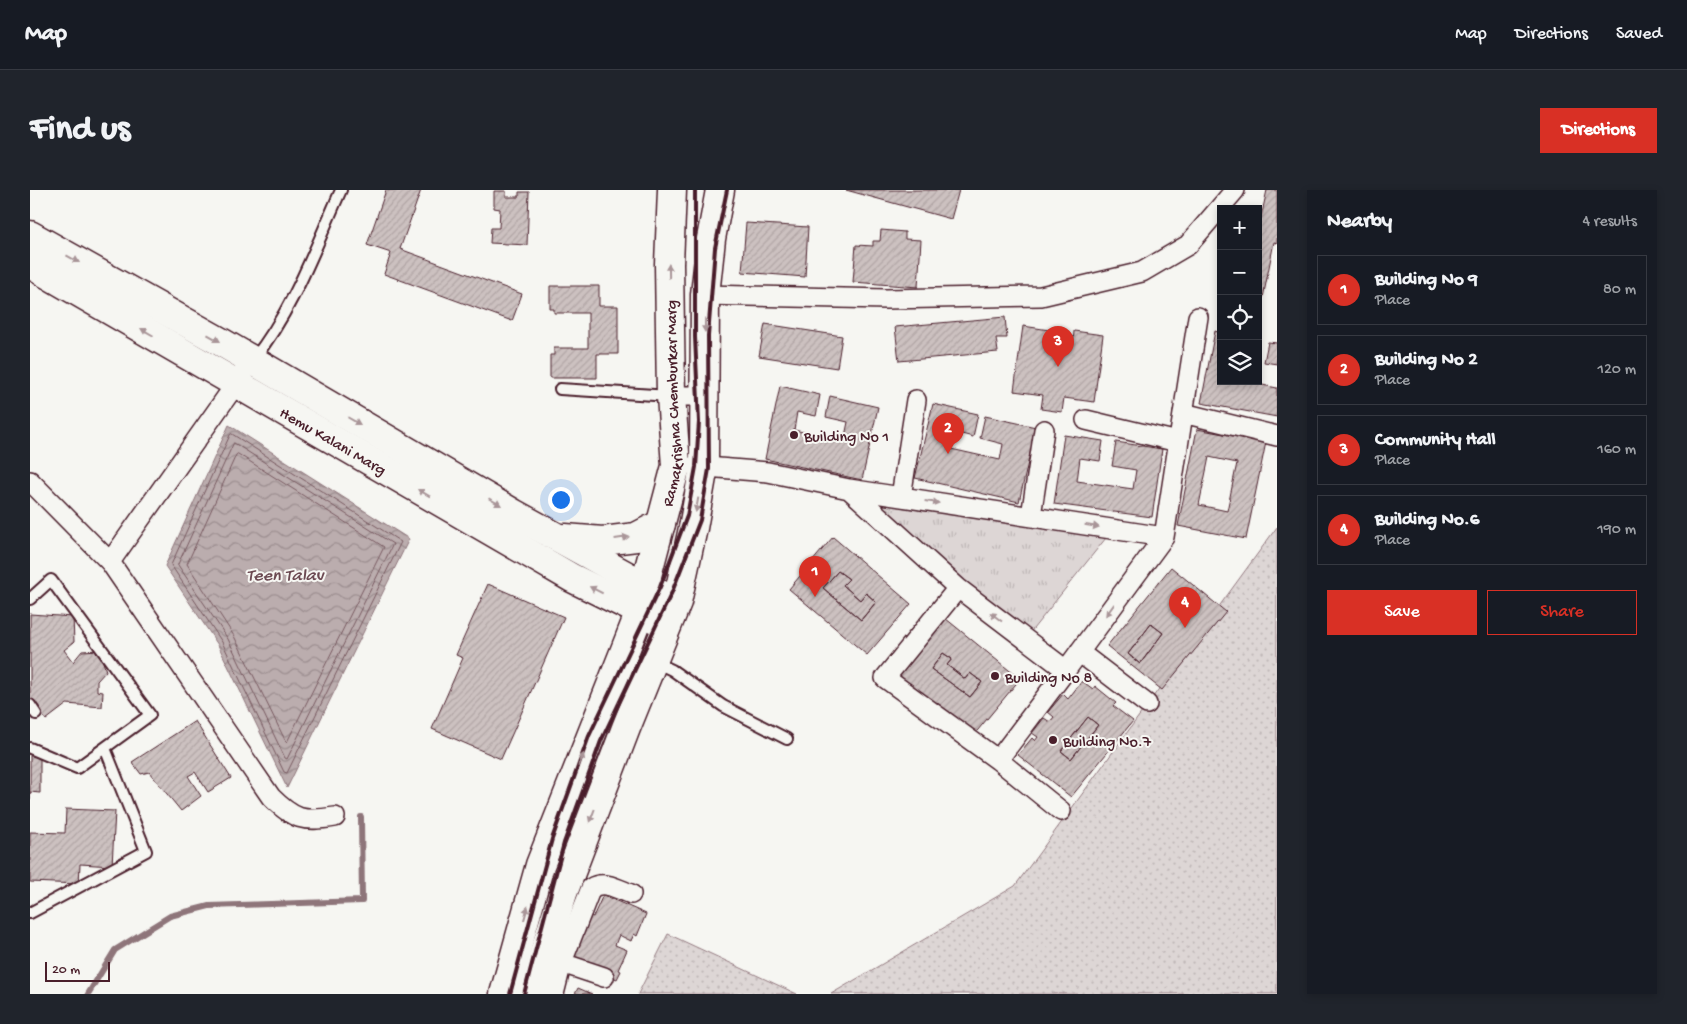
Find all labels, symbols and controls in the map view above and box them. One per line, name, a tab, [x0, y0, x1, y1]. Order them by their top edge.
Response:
text: Map	[25, 20, 67, 49]
text: Map	[1455, 24, 1487, 45]
text: Directions	[1515, 24, 1588, 45]
text: Saved	[1616, 24, 1662, 45]
button: Directions	[1540, 108, 1657, 153]
text: Find us	[30, 110, 130, 151]
map controls	[1217, 205, 1262, 385]
button: +	[1217, 205, 1262, 250]
text: Nearby	[1327, 210, 1392, 235]
text: 4 results	[1582, 213, 1637, 232]
button: −	[1217, 250, 1262, 295]
one-way arrow	[66, 254, 79, 263]
one-way arrow	[665, 262, 673, 278]
text: Building No 9	[1375, 269, 1478, 292]
text: 1	[1341, 281, 1347, 300]
text: 80 m	[1603, 281, 1636, 300]
text: Place	[1375, 292, 1410, 311]
button: locate	[1217, 295, 1262, 340]
street label: Ramakrishna Chemburkar Marg	[660, 300, 690, 509]
one-way arrow	[701, 317, 709, 333]
pin: 3	[1042, 326, 1074, 367]
one-way arrow	[141, 328, 154, 337]
one-way arrow	[207, 334, 222, 342]
button: layers	[1217, 340, 1262, 385]
text: Building No 2	[1375, 349, 1478, 372]
text: 2	[1340, 361, 1348, 380]
text: 120 m	[1597, 361, 1636, 380]
text: Place	[1375, 372, 1410, 391]
street label: Hemu Kalani Marg	[275, 405, 389, 481]
pin: 2	[932, 413, 964, 454]
one-way arrow	[348, 416, 361, 425]
marker: Building No 1	[788, 429, 800, 441]
place label: Building No 1	[803, 429, 889, 448]
text: Community Hall	[1375, 429, 1496, 452]
text: 3	[1340, 441, 1348, 460]
text: 160 m	[1597, 441, 1636, 460]
text: Place	[1375, 452, 1410, 471]
your location	[548, 487, 574, 513]
one-way arrow	[418, 488, 431, 497]
one-way arrow	[692, 497, 700, 513]
one-way arrow	[488, 498, 501, 507]
one-way arrow	[924, 498, 940, 506]
text: Building No.6	[1375, 509, 1479, 532]
text: 4	[1340, 521, 1348, 540]
text: 190 m	[1597, 521, 1636, 540]
one-way arrow	[1085, 522, 1101, 530]
text: Place	[1375, 532, 1410, 551]
one-way arrow	[615, 534, 631, 542]
pin: 1	[799, 556, 831, 597]
water label: Teen Talav	[246, 566, 326, 587]
one-way arrow	[589, 586, 603, 594]
pin: 4	[1169, 587, 1201, 628]
button: Save	[1327, 590, 1477, 635]
button: Share	[1487, 590, 1637, 635]
one-way arrow	[1105, 603, 1115, 617]
one-way arrow	[989, 612, 1003, 622]
marker: Building No 8	[989, 670, 1001, 682]
place label: Building No 8	[1004, 670, 1093, 689]
marker: Building No.7	[1047, 734, 1059, 746]
place label: Building No.7	[1062, 734, 1152, 753]
one-way arrow	[577, 753, 585, 768]
one-way arrow	[588, 809, 595, 824]
one-way arrow	[523, 906, 531, 921]
scale bar	[45, 959, 110, 982]
text: 20 m	[52, 962, 80, 979]

